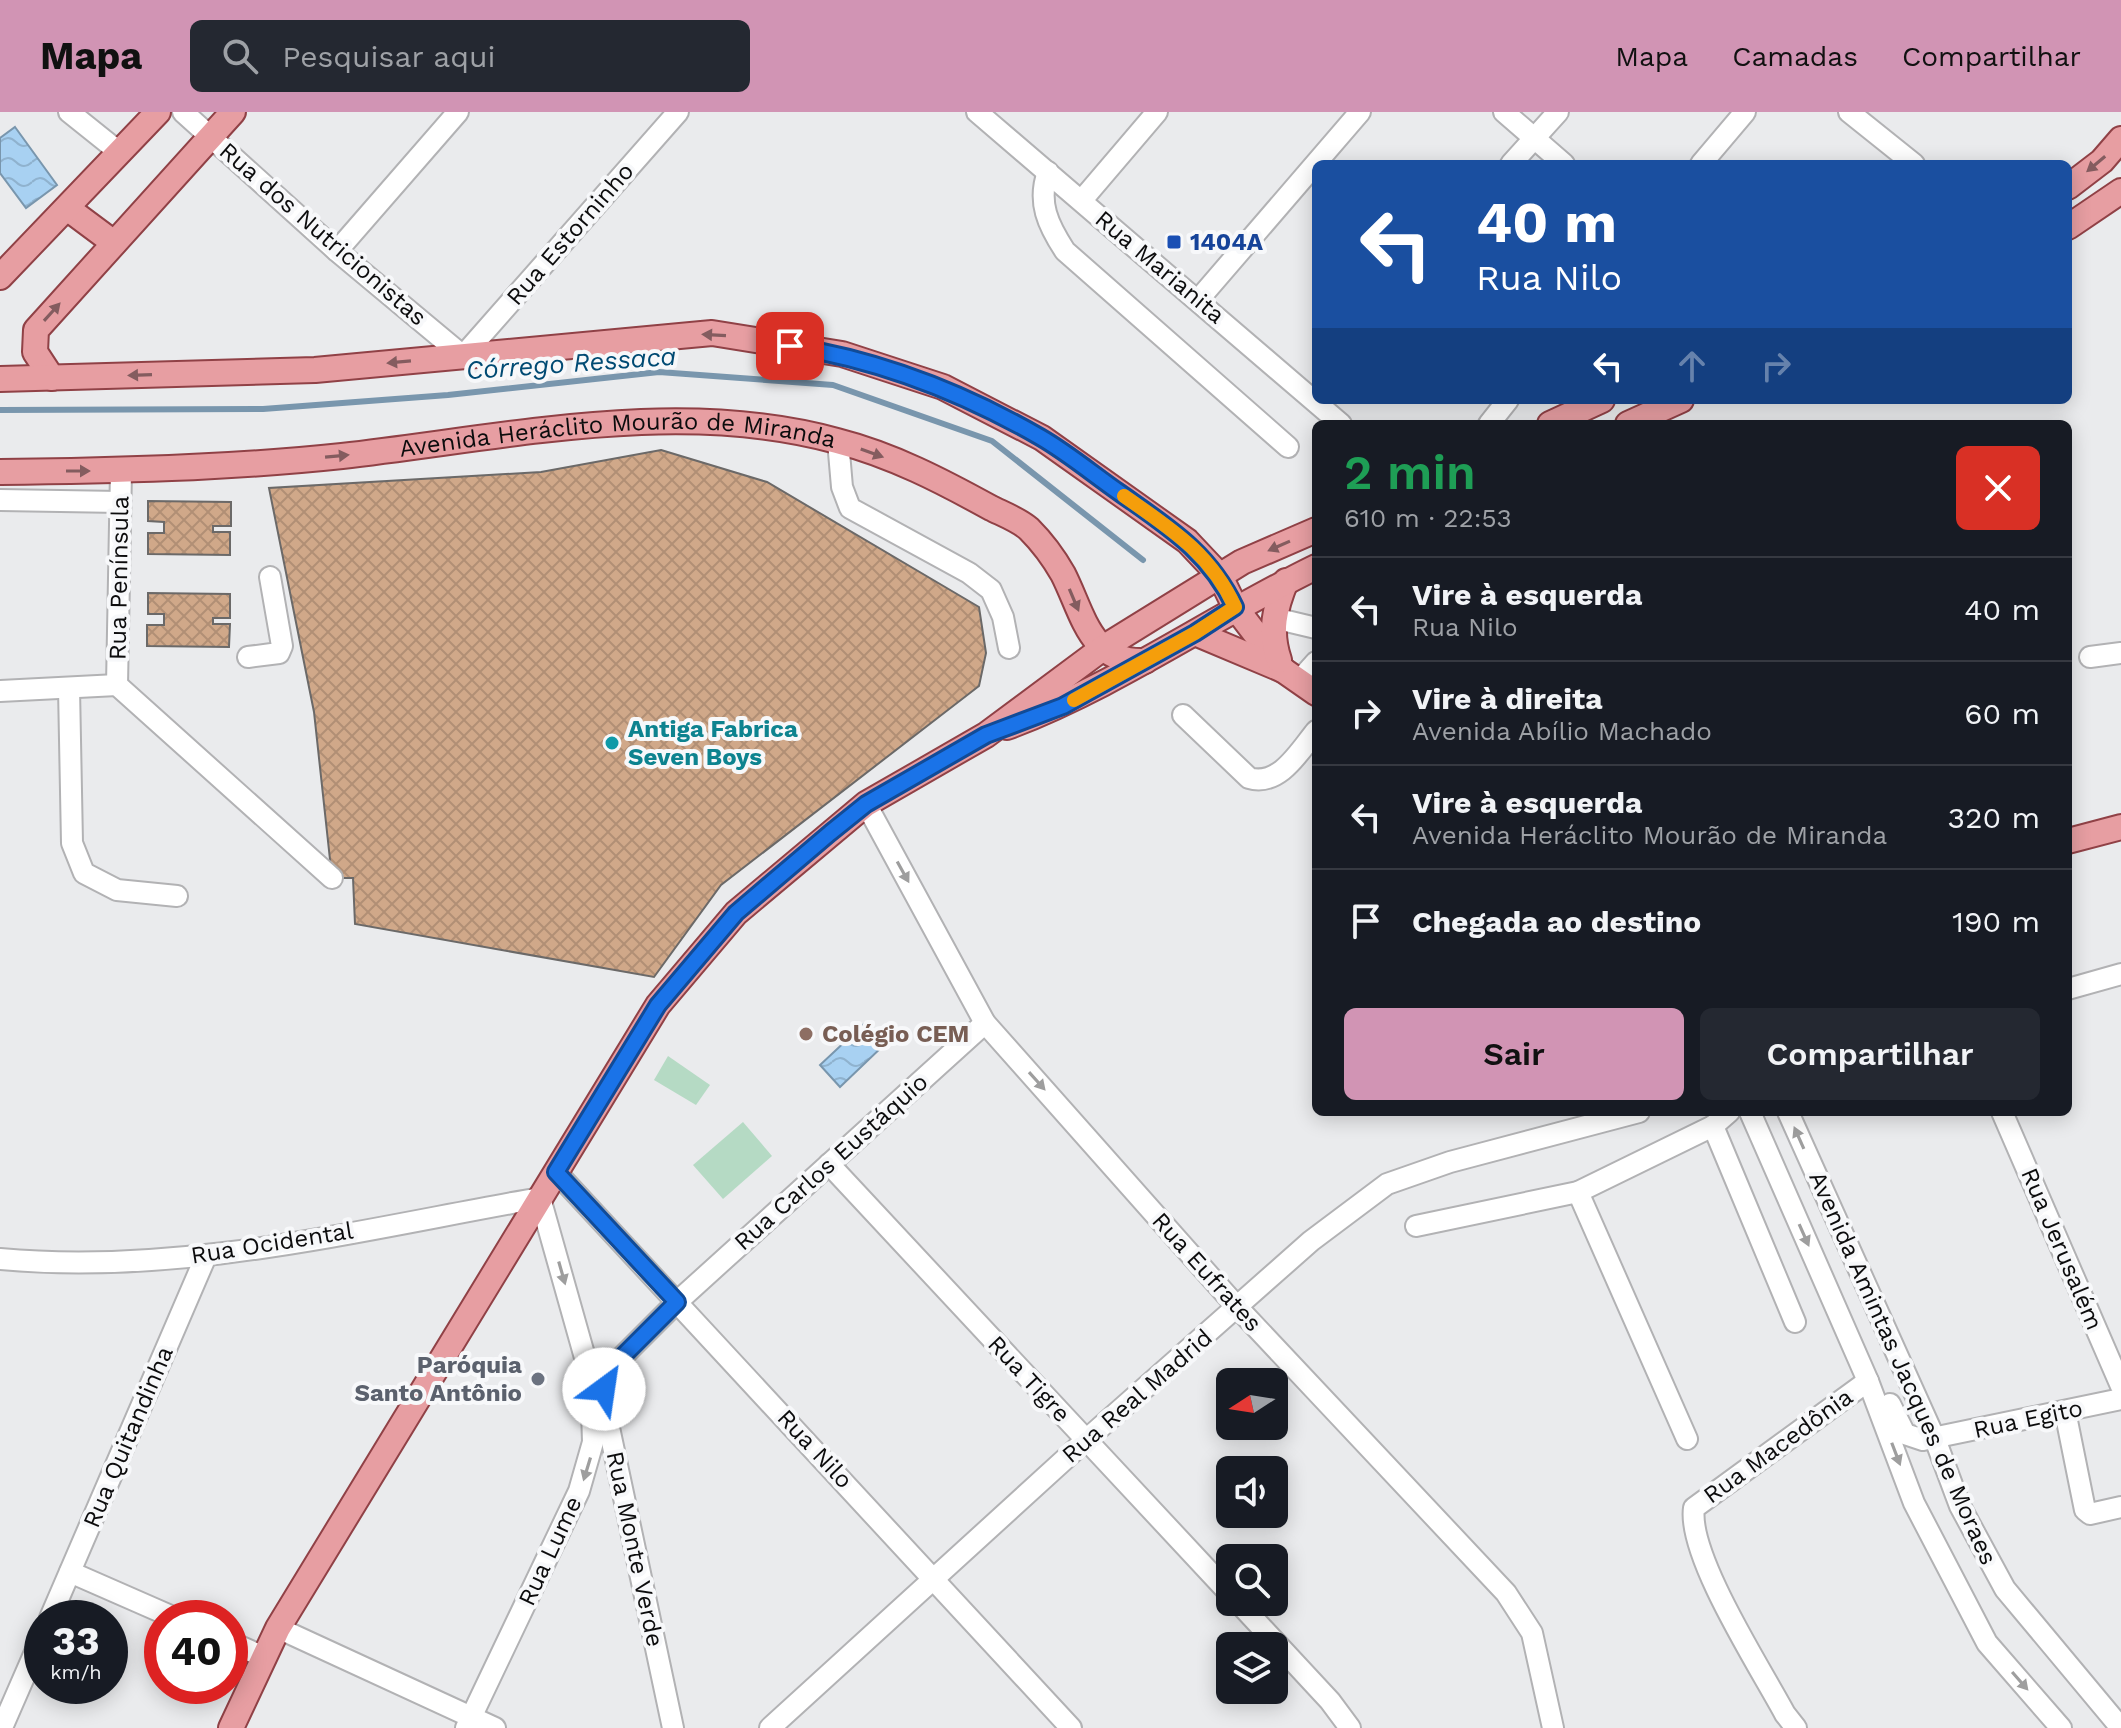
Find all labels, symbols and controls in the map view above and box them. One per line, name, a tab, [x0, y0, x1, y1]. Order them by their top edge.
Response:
search box	[190, 20, 750, 92]
text: Mapa	[40, 34, 142, 78]
icon: search	[218, 34, 262, 78]
text: Pesquisar aqui	[282, 39, 495, 74]
text: Mapa	[1615, 40, 1688, 73]
text: Camadas	[1732, 40, 1858, 73]
text: Compartilhar	[1902, 40, 2081, 73]
street label: Rua dos Nutricionistas	[214, 137, 432, 331]
one-way arrow	[2086, 155, 2106, 172]
street label: Rua Estorninho	[501, 157, 639, 311]
text: 40 m	[1476, 190, 1617, 256]
icon: left	[1344, 192, 1448, 296]
street label: Rua Marianita	[1090, 205, 1230, 329]
place label: 1404A	[1190, 228, 1264, 256]
marker: 1404A	[1165, 233, 1183, 251]
text: Rua Nilo	[1476, 257, 1622, 299]
one-way arrow	[43, 302, 61, 321]
pin	[756, 312, 824, 380]
icon: arrive	[768, 324, 812, 368]
one-way arrow	[701, 328, 726, 341]
water label: Córrego Ressaca	[465, 341, 677, 385]
icon: left	[1586, 344, 1630, 388]
icon: ahead	[1670, 344, 1714, 388]
icon: right	[1754, 344, 1798, 388]
one-way arrow	[386, 356, 411, 369]
one-way arrow	[127, 369, 152, 382]
street label: Avenida Heráclito Mourão de Miranda	[398, 407, 839, 463]
text: 2 min	[1344, 444, 1476, 501]
button: close	[1956, 446, 2040, 530]
one-way arrow	[860, 447, 884, 460]
one-way arrow	[325, 449, 350, 462]
one-way arrow	[66, 465, 91, 477]
street label: Rua Península	[104, 496, 134, 660]
text: 610 m · 22:53	[1344, 503, 1512, 533]
one-way arrow	[1267, 540, 1291, 553]
text: Vire à esquerda	[1412, 577, 1642, 612]
icon: left	[1344, 587, 1388, 631]
one-way arrow	[1067, 588, 1080, 612]
text: 40 m	[1964, 592, 2040, 627]
text: Rua Nilo	[1412, 612, 1518, 642]
text: Vire à direita	[1412, 681, 1603, 716]
icon: right	[1344, 691, 1388, 735]
text: 60 m	[1964, 696, 2040, 731]
place label: Antiga Fabrica Seven Boys	[628, 715, 798, 771]
text: Avenida Abílio Machado	[1412, 716, 1712, 746]
marker: Antiga Fabrica Seven Boys	[603, 734, 621, 752]
text: Vire à esquerda	[1412, 785, 1642, 820]
icon: left	[1344, 795, 1388, 839]
text: 320 m	[1948, 800, 2040, 835]
text: Avenida Heráclito Mourão de Miranda	[1412, 820, 1887, 850]
one-way arrow	[896, 861, 910, 884]
icon: arrive	[1344, 899, 1388, 943]
text: Chegada ao destino	[1412, 904, 1701, 939]
text: 190 m	[1952, 904, 2040, 939]
button: Sair	[1344, 1008, 1684, 1100]
button: Compartilhar	[1700, 1008, 2040, 1100]
place label: Colégio CEM	[822, 1020, 969, 1048]
marker: Colégio CEM	[797, 1025, 815, 1043]
street label: Rua Carlos Eustáquio	[728, 1068, 934, 1256]
one-way arrow	[1027, 1072, 1045, 1091]
one-way arrow	[1793, 1126, 1806, 1150]
street label: Rua Jerusalém	[2015, 1164, 2109, 1334]
street label: Avenida Amintas Jacques de Moraes	[1803, 1167, 2003, 1569]
street label: Rua Eufrates	[1146, 1207, 1268, 1337]
street label: Rua Ocidental	[189, 1216, 356, 1270]
one-way arrow	[1797, 1223, 1811, 1246]
one-way arrow	[556, 1260, 568, 1285]
street label: Rua Real Madrid	[1056, 1323, 1218, 1469]
street label: Rua Tigre	[982, 1330, 1076, 1428]
street label: Rua Quitandinha	[77, 1342, 179, 1532]
position arrow	[562, 1347, 646, 1431]
place label: Paróquia Santo Antônio	[355, 1351, 522, 1407]
north arrow	[1216, 1368, 1288, 1440]
map controls	[1216, 1368, 1288, 1704]
marker: Paróquia Santo Antônio	[529, 1370, 547, 1388]
street label: Rua Macedônia	[1698, 1383, 1858, 1509]
street label: Rua Egito	[1971, 1394, 2085, 1444]
street label: Rua Nilo	[772, 1404, 858, 1494]
one-way arrow	[1890, 1442, 1903, 1466]
street label: Rua Monte Verde	[601, 1449, 669, 1649]
button: sound	[1216, 1456, 1288, 1528]
one-way arrow	[580, 1458, 592, 1482]
street label: Rua Lume	[513, 1492, 587, 1610]
button: search	[1216, 1544, 1288, 1616]
speed limit sign: 40	[144, 1600, 248, 1704]
text: 33	[52, 1618, 100, 1665]
button: layers	[1216, 1632, 1288, 1704]
text: km/h	[50, 1660, 102, 1684]
one-way arrow	[2011, 1670, 2028, 1690]

